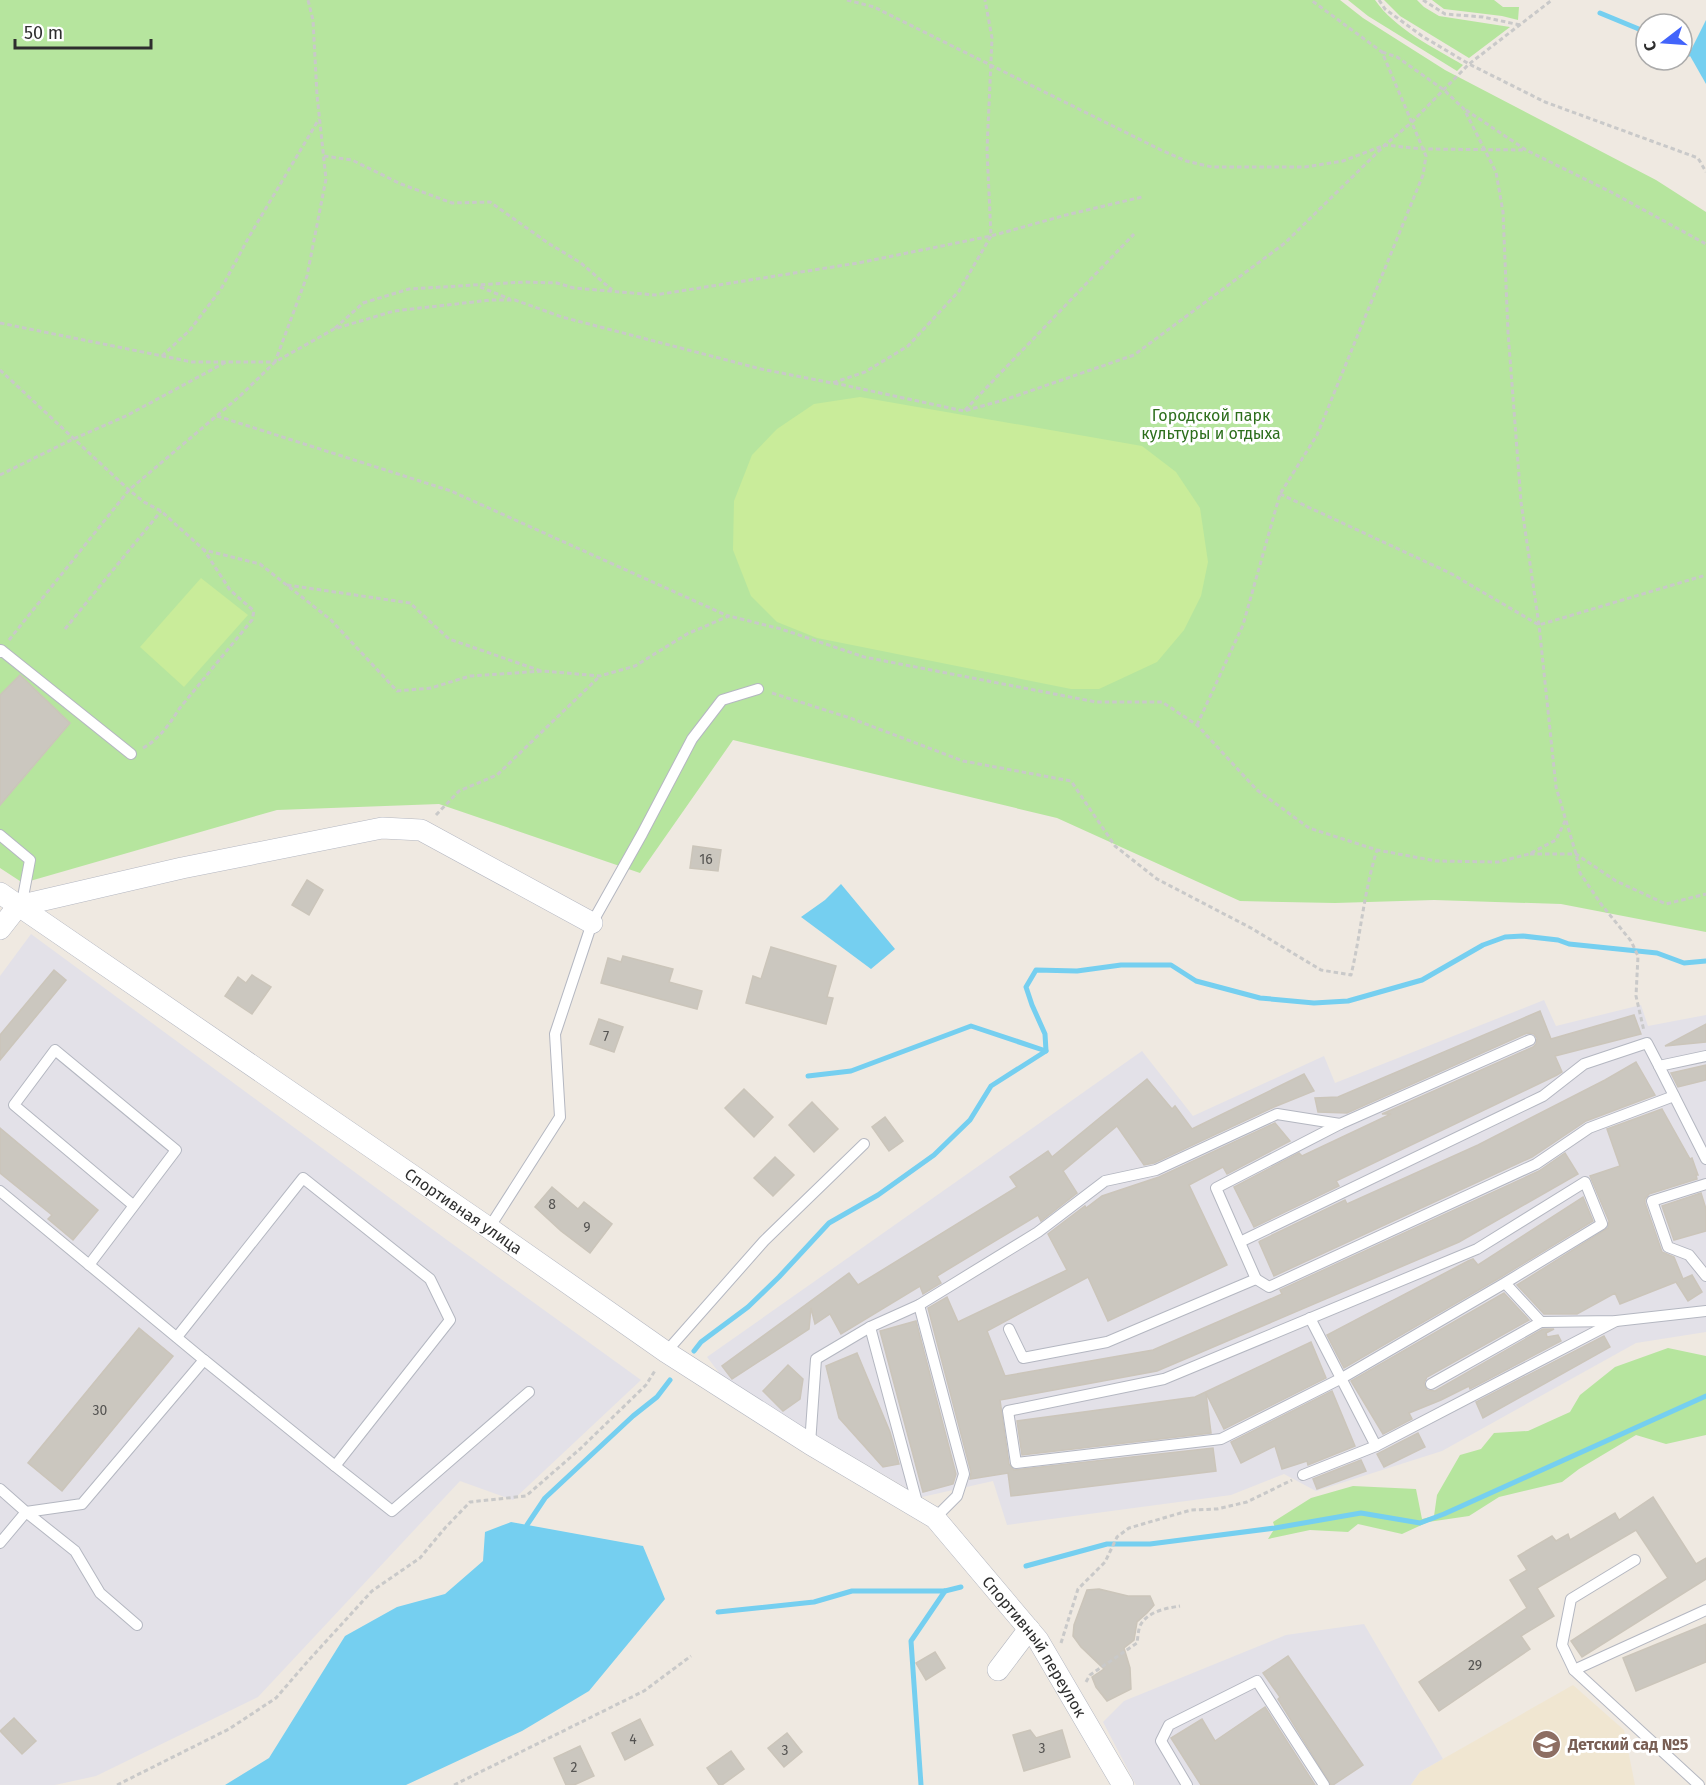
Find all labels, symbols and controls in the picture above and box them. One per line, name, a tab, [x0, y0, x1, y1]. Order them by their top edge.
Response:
scale bar	[15, 12, 152, 50]
north arrow	[1634, 12, 1694, 72]
text: 50 m	[24, 22, 63, 44]
text: С	[1639, 38, 1661, 53]
park label: Городской парк культуры и отдыха	[1141, 406, 1281, 443]
house number: 16	[699, 851, 713, 868]
house number: 7	[603, 1028, 609, 1045]
street label: Спортивная улица	[401, 1164, 526, 1258]
house number: 8	[548, 1196, 556, 1213]
house number: 9	[583, 1219, 591, 1236]
house number: 30	[93, 1402, 108, 1419]
street label: Спортивный переулок	[978, 1572, 1090, 1721]
house number: 29	[1468, 1657, 1482, 1674]
school or university icon: Детский сад №5	[1531, 1728, 1563, 1760]
house number: 4	[629, 1731, 637, 1748]
place label: Детский сад №5	[1567, 1735, 1689, 1754]
house number: 3	[1039, 1740, 1046, 1757]
house number: 3	[782, 1742, 789, 1759]
house number: 2	[571, 1759, 578, 1776]

